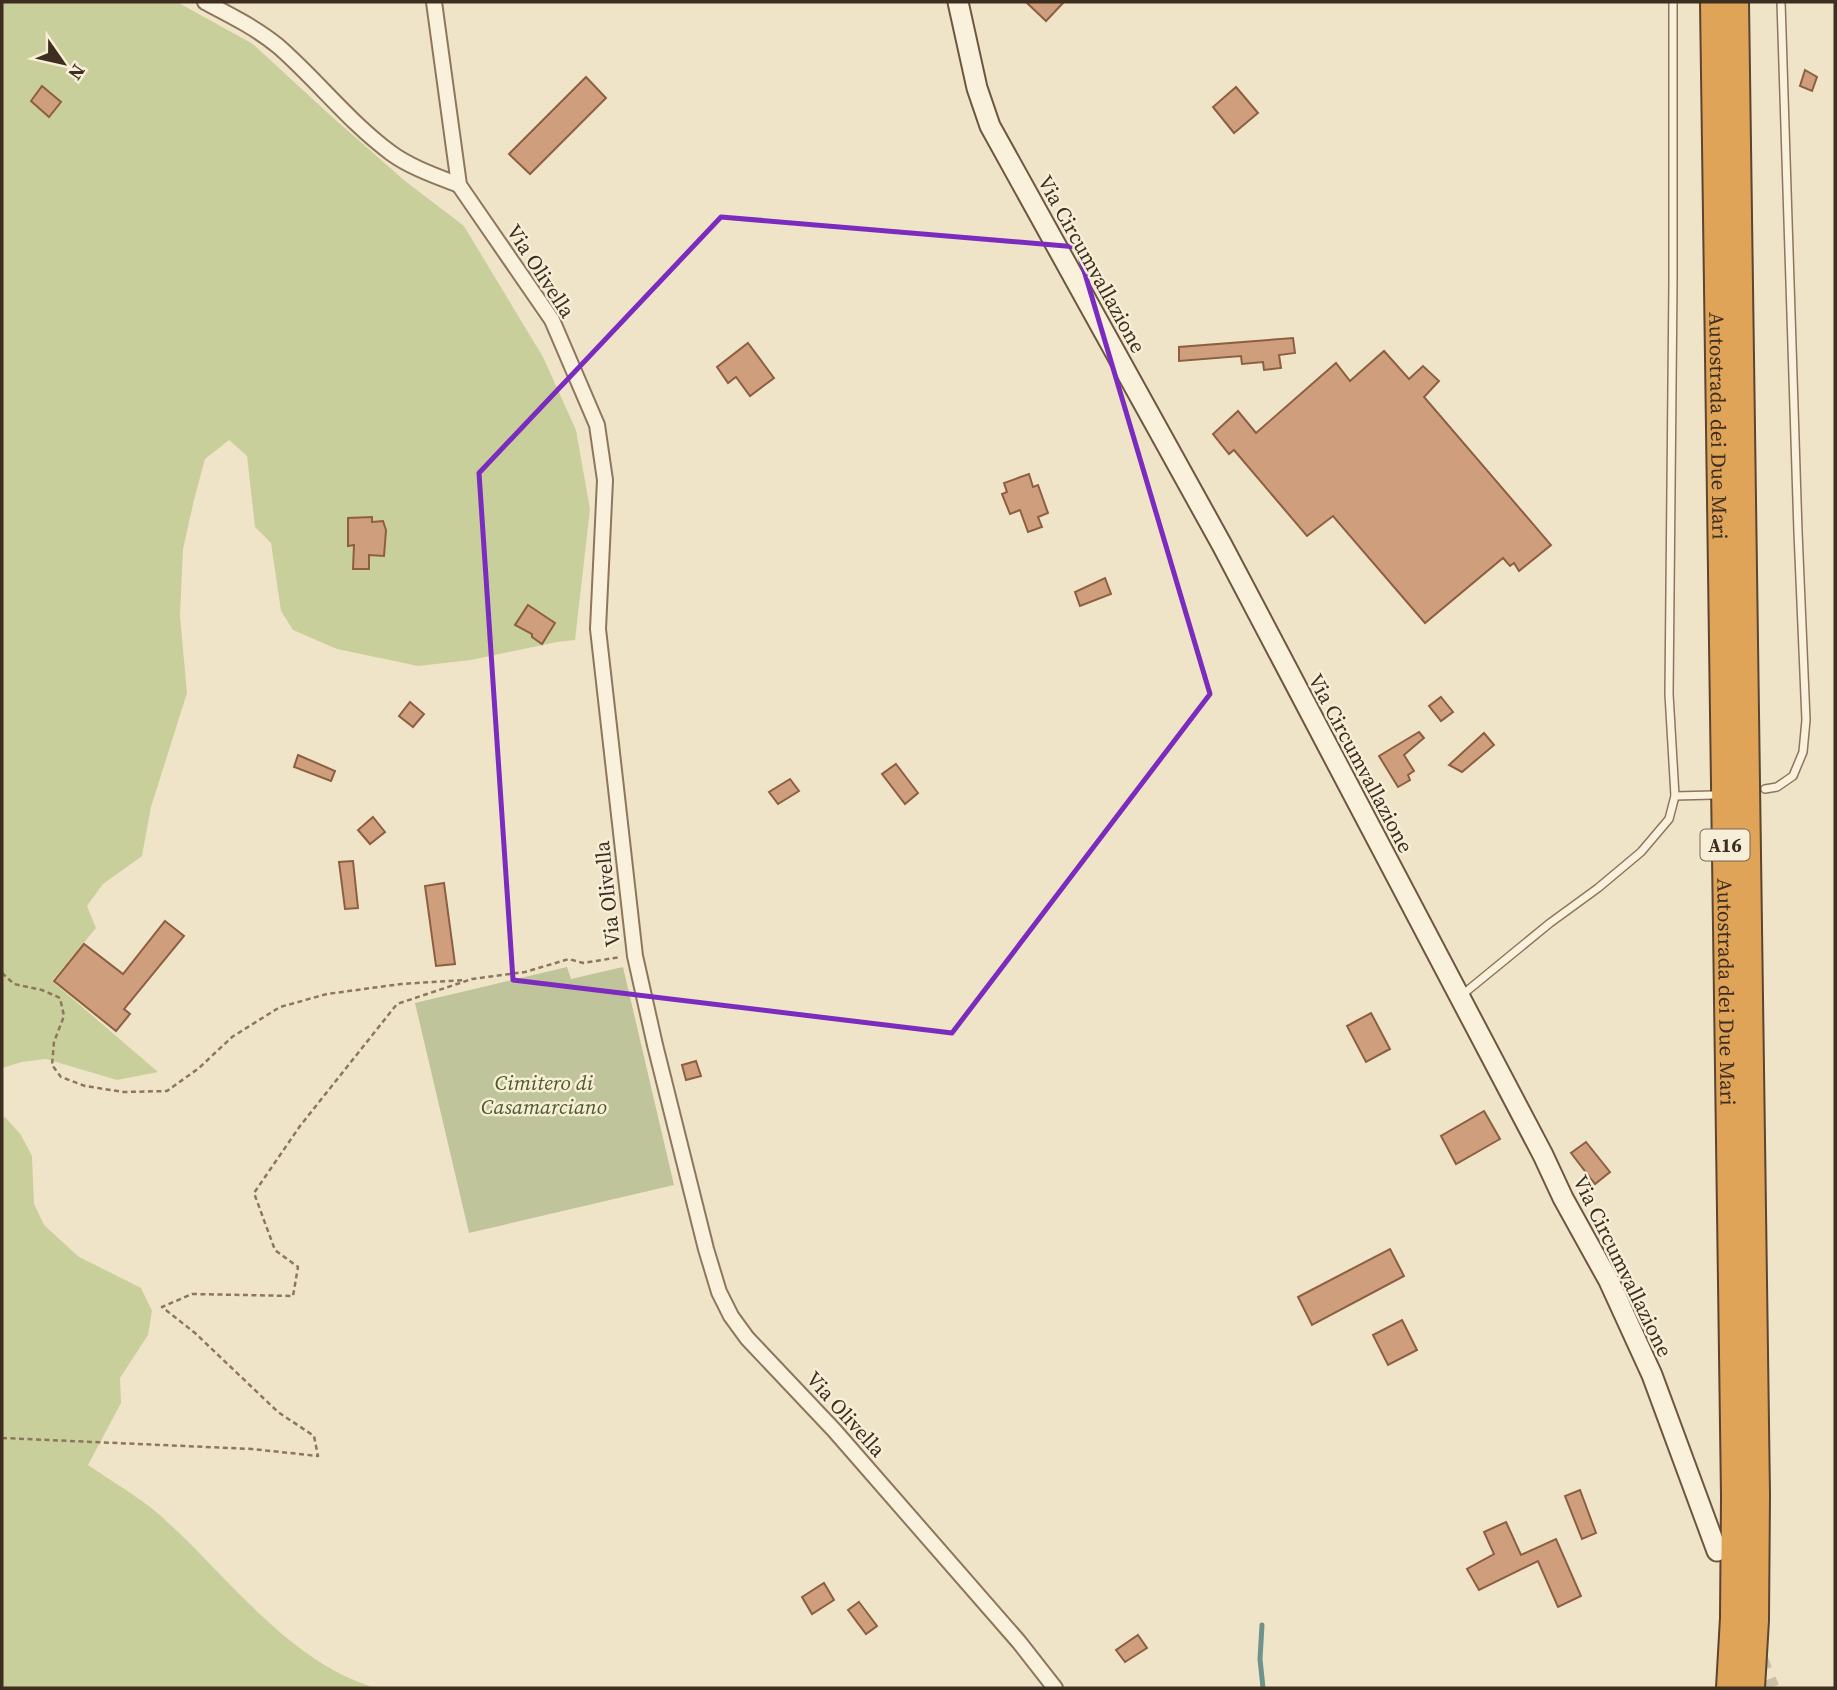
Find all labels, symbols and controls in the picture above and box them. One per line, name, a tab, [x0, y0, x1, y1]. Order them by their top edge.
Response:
north arrow	[28, 28, 98, 98]
text: N	[62, 59, 92, 86]
street label: Via Circumvallazione	[1031, 170, 1153, 358]
street label: Via Olivella	[500, 219, 582, 324]
street label: Autostrada dei Due Mari	[1703, 312, 1735, 540]
street label: Via Circumvallazione	[1301, 668, 1421, 858]
road number: A16	[1700, 830, 1750, 860]
street label: Via Olivella	[587, 839, 627, 948]
street label: Autostrada dei Due Mari	[1711, 878, 1743, 1106]
park label: Cimitero di Casamarciano	[481, 1068, 607, 1121]
street label: Via Circumvallazione	[1566, 1170, 1680, 1362]
street label: Via Olivella	[800, 1365, 892, 1463]

